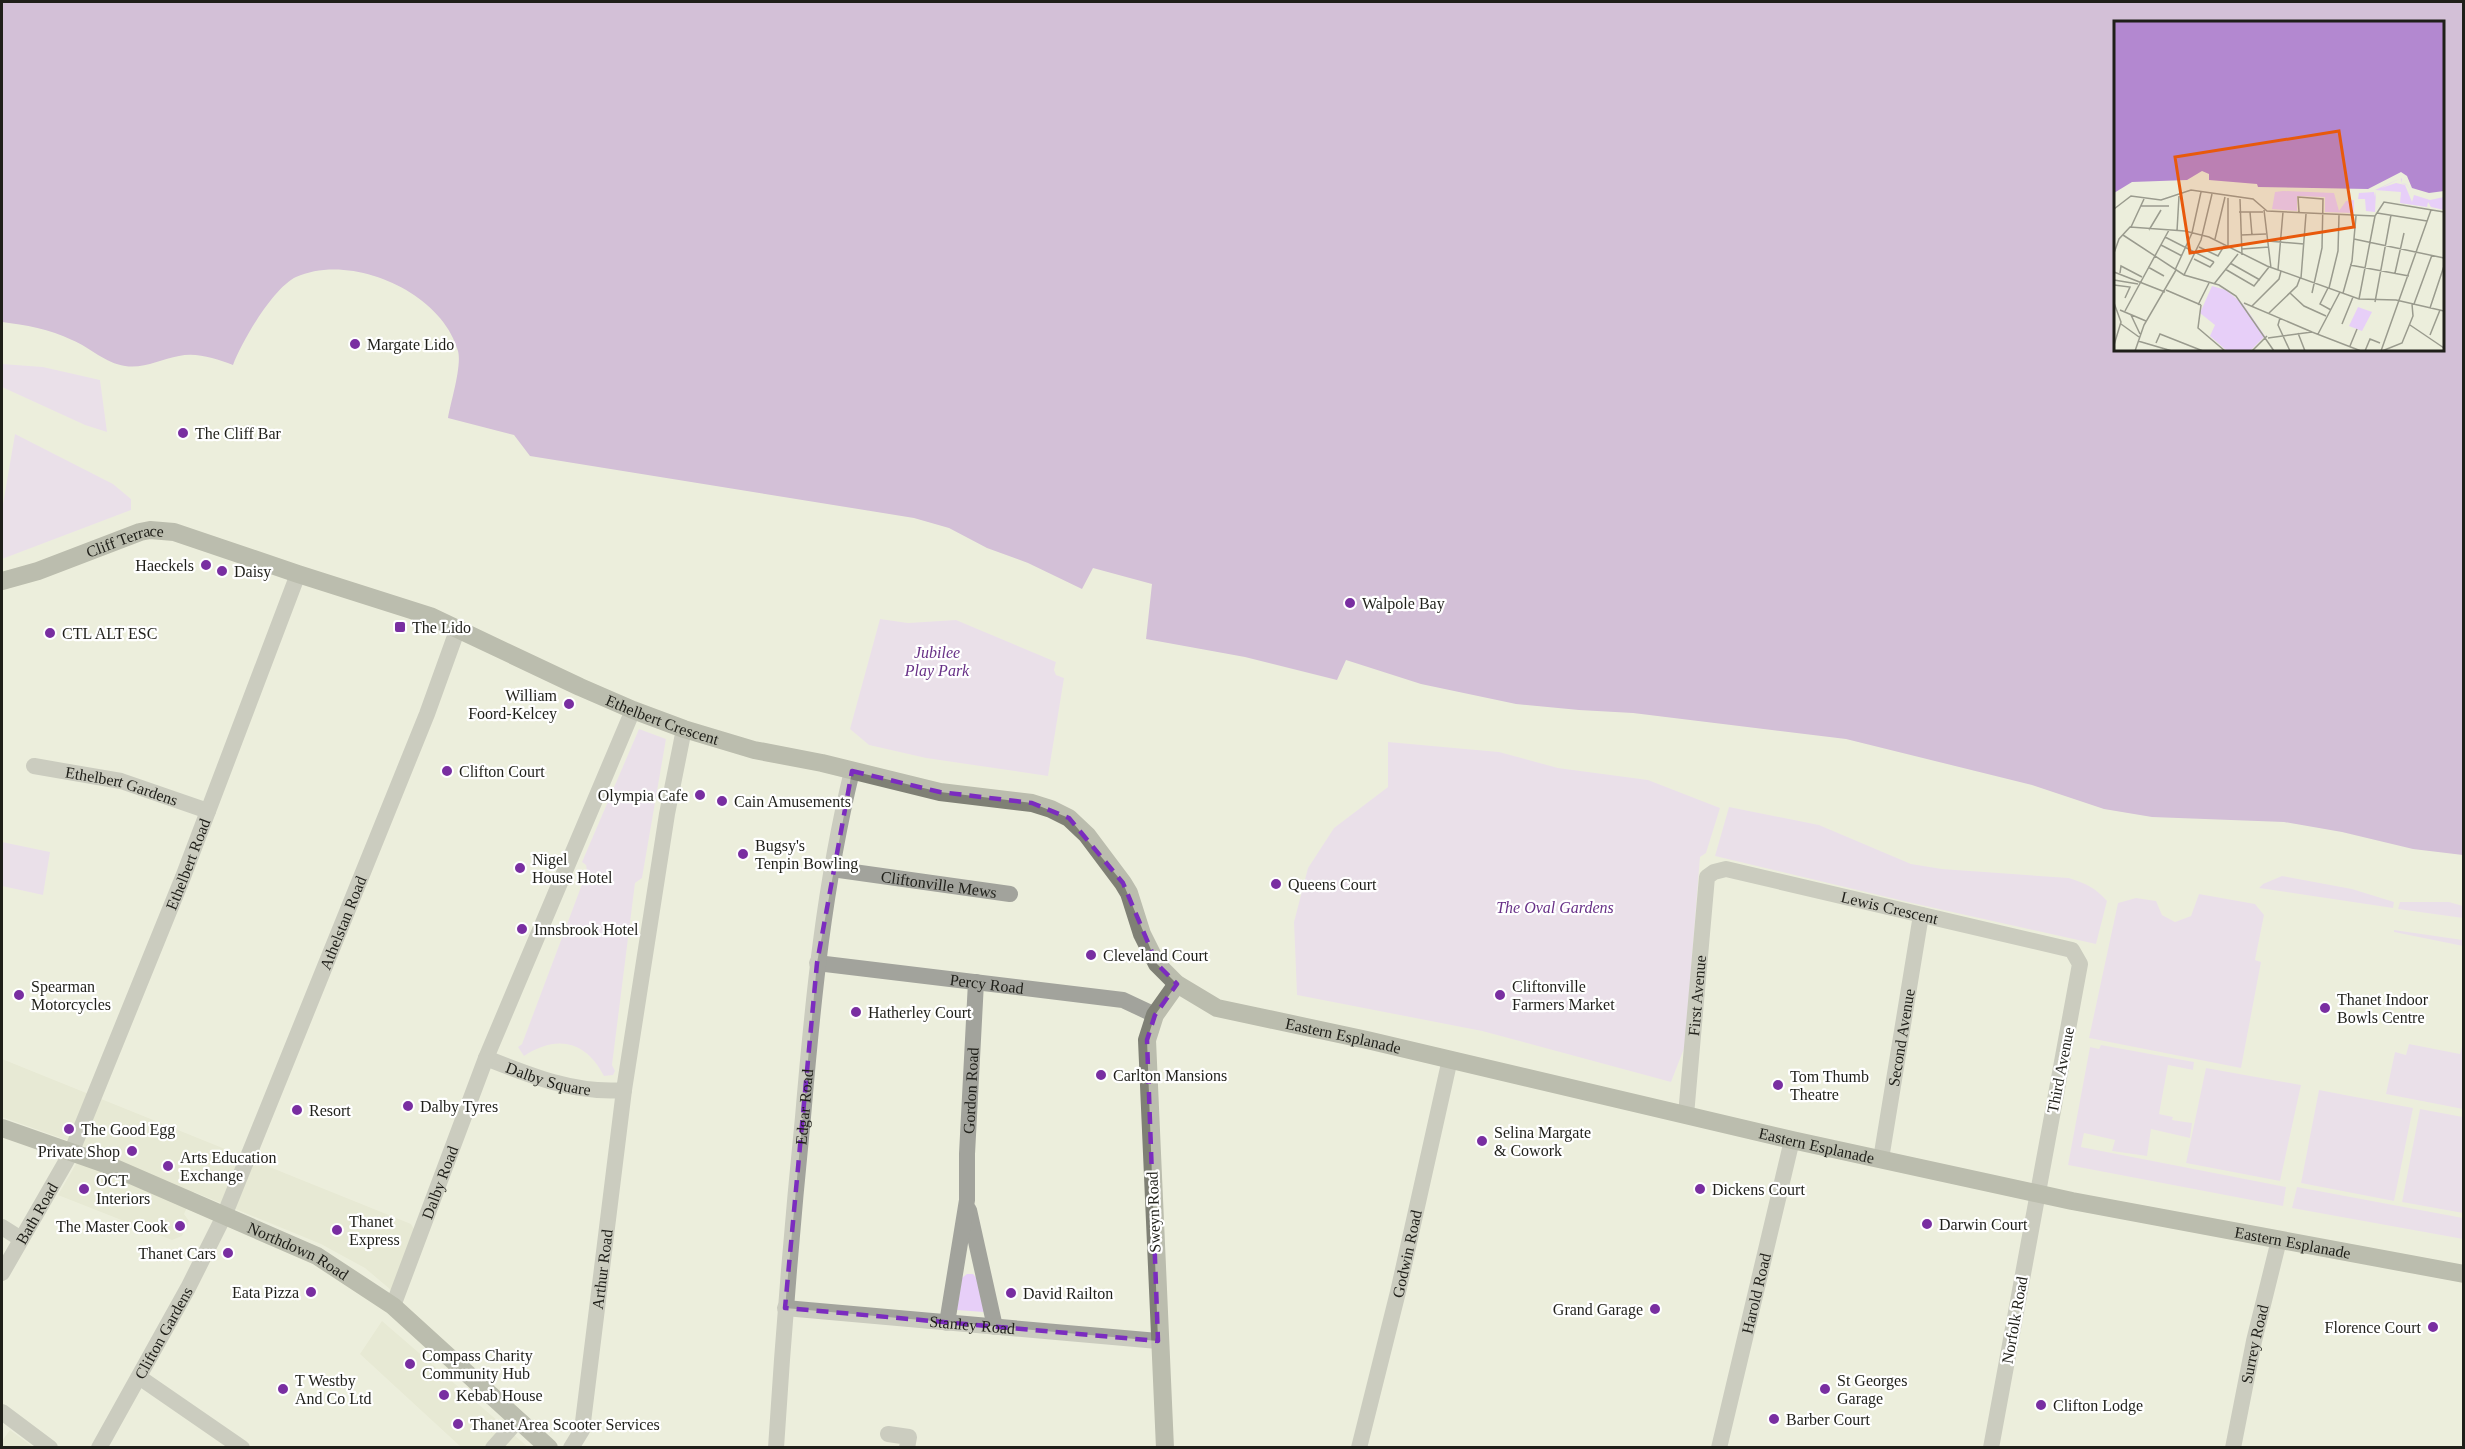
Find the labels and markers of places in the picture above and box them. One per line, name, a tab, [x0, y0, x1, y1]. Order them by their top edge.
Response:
place label: Margate Lido	[367, 336, 454, 354]
marker: Margate Lido	[348, 337, 362, 351]
place label: The Cliff Bar	[195, 425, 282, 442]
marker: The Cliff Bar	[176, 426, 190, 440]
place label: Haeckels	[135, 557, 194, 574]
marker: Haeckels	[199, 558, 213, 572]
place label: Daisy	[234, 563, 271, 581]
marker: Daisy	[215, 564, 229, 578]
place label: Walpole Bay	[1362, 595, 1445, 613]
marker: Walpole Bay	[1343, 596, 1357, 610]
place label: The Lido	[412, 619, 471, 636]
marker: The Lido	[393, 620, 407, 634]
place label: CTL ALT ESC	[62, 625, 157, 642]
marker: CTL ALT ESC	[43, 626, 57, 640]
place label: William Foord-Kelcey	[468, 687, 558, 723]
marker: William Foord-Kelcey	[562, 697, 576, 711]
place label: Clifton Court	[459, 763, 545, 780]
marker: Clifton Court	[440, 764, 454, 778]
place label: Olympia Cafe	[598, 787, 688, 805]
marker: Olympia Cafe	[693, 788, 707, 802]
place label: Cain Amusements	[734, 793, 851, 810]
marker: Cain Amusements	[715, 794, 729, 808]
place label: Bugsy's Tenpin Bowling	[755, 837, 858, 873]
marker: Bugsy's Tenpin Bowling	[736, 847, 750, 861]
place label: Nigel House Hotel	[532, 851, 613, 886]
marker: Nigel House Hotel	[513, 861, 527, 875]
place label: Queens Court	[1288, 876, 1377, 893]
marker: Queens Court	[1269, 877, 1283, 891]
place label: Innsbrook Hotel	[534, 921, 639, 938]
marker: Innsbrook Hotel	[515, 922, 529, 936]
place label: Cleveland Court	[1103, 947, 1209, 964]
marker: Cleveland Court	[1084, 948, 1098, 962]
place label: Spearman Motorcycles	[31, 978, 111, 1014]
place label: Cliftonville Farmers Market	[1512, 978, 1615, 1013]
marker: Spearman Motorcycles	[12, 988, 26, 1002]
marker: Cliftonville Farmers Market	[1493, 988, 1507, 1002]
place label: Thanet Indoor Bowls Centre	[2337, 991, 2429, 1026]
marker: Thanet Indoor Bowls Centre	[2318, 1001, 2332, 1015]
place label: Hatherley Court	[868, 1004, 972, 1022]
marker: Hatherley Court	[849, 1005, 863, 1019]
place label: Carlton Mansions	[1113, 1067, 1227, 1084]
marker: Carlton Mansions	[1094, 1068, 1108, 1082]
place label: Tom Thumb Theatre	[1790, 1068, 1869, 1103]
marker: Tom Thumb Theatre	[1771, 1078, 1785, 1092]
place label: Dalby Tyres	[420, 1098, 498, 1116]
marker: Dalby Tyres	[401, 1099, 415, 1113]
place label: Resort	[309, 1102, 351, 1119]
marker: Resort	[290, 1103, 304, 1117]
place label: The Good Egg	[81, 1121, 175, 1139]
marker: The Good Egg	[62, 1122, 76, 1136]
place label: Selina Margate & Cowork	[1494, 1124, 1591, 1159]
marker: Selina Margate & Cowork	[1475, 1134, 1489, 1148]
place label: Private Shop	[38, 1143, 120, 1161]
marker: Private Shop	[125, 1144, 139, 1158]
place label: Arts Education Exchange	[180, 1149, 276, 1185]
marker: Arts Education Exchange	[161, 1159, 175, 1173]
place label: OCT Interiors	[96, 1172, 150, 1207]
place label: Dickens Court	[1712, 1181, 1805, 1198]
marker: OCT Interiors	[77, 1182, 91, 1196]
marker: Dickens Court	[1693, 1182, 1707, 1196]
place label: Thanet Express	[349, 1213, 400, 1249]
place label: Darwin Court	[1939, 1216, 2028, 1233]
marker: Darwin Court	[1920, 1217, 1934, 1231]
place label: The Master Cook	[56, 1218, 168, 1235]
marker: The Master Cook	[173, 1219, 187, 1233]
marker: Thanet Express	[330, 1223, 344, 1237]
place label: Thanet Cars	[138, 1245, 216, 1262]
marker: Thanet Cars	[221, 1246, 235, 1260]
place label: Eata Pizza	[232, 1284, 299, 1301]
marker: Eata Pizza	[304, 1285, 318, 1299]
place label: David Railton	[1023, 1285, 1113, 1302]
marker: David Railton	[1004, 1286, 1018, 1300]
place label: Grand Garage	[1553, 1301, 1643, 1319]
marker: Grand Garage	[1648, 1302, 1662, 1316]
place label: Florence Court	[2325, 1319, 2422, 1336]
marker: Florence Court	[2426, 1320, 2440, 1334]
place label: Compass Charity Community Hub	[422, 1347, 533, 1383]
marker: Compass Charity Community Hub	[403, 1357, 417, 1371]
place label: T Westby And Co Ltd	[295, 1372, 371, 1407]
place label: St Georges Garage	[1837, 1372, 1907, 1408]
marker: T Westby And Co Ltd	[276, 1382, 290, 1396]
marker: St Georges Garage	[1818, 1382, 1832, 1396]
place label: Kebab House	[456, 1387, 543, 1404]
marker: Kebab House	[437, 1388, 451, 1402]
place label: Clifton Lodge	[2053, 1397, 2143, 1415]
marker: Clifton Lodge	[2034, 1398, 2048, 1412]
place label: Barber Court	[1786, 1411, 1871, 1428]
marker: Barber Court	[1767, 1412, 1781, 1426]
place label: Thanet Area Scooter Services	[470, 1416, 660, 1433]
marker: Thanet Area Scooter Services	[451, 1417, 465, 1431]

